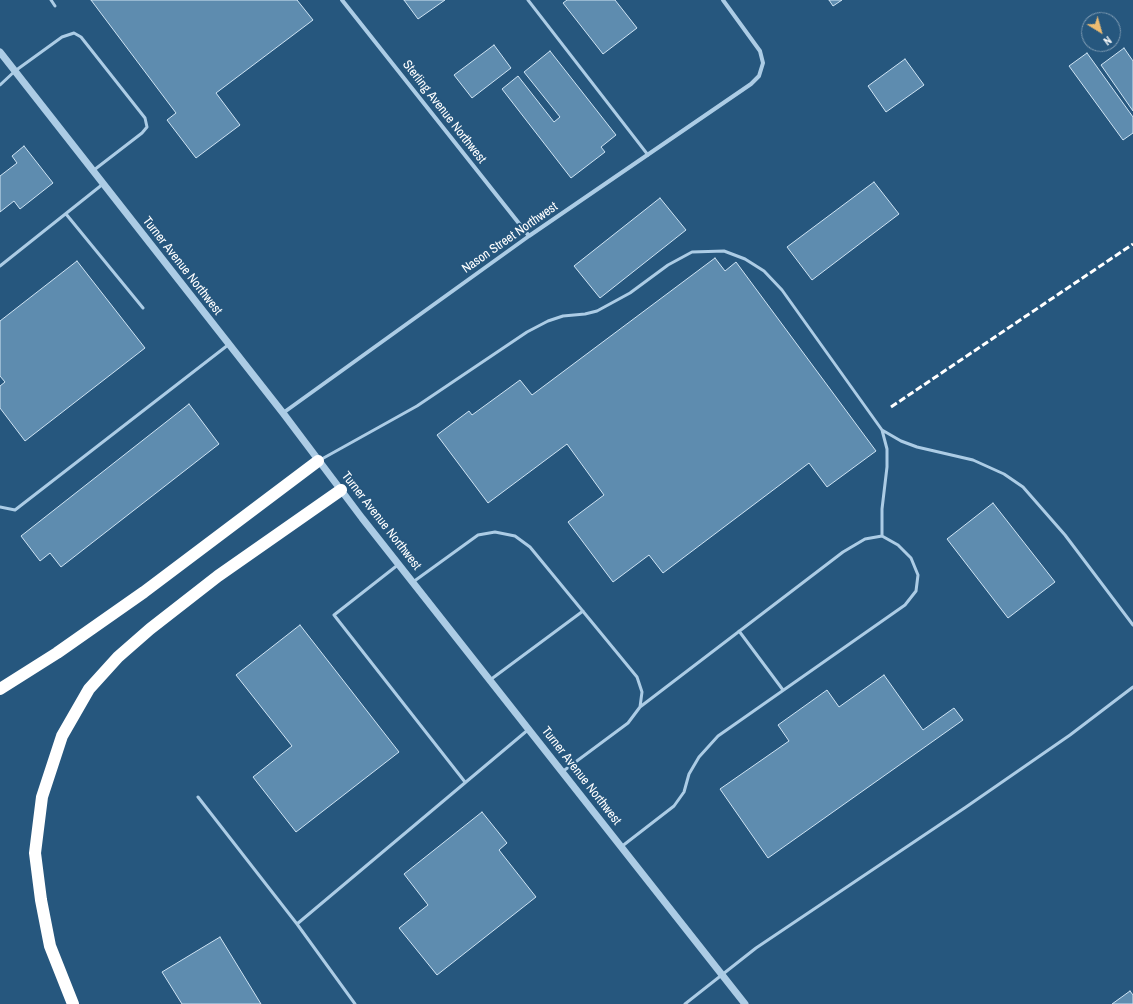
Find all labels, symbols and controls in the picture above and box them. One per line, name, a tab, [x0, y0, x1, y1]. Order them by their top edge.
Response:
north arrow	[1081, 12, 1121, 52]
text: N	[1101, 33, 1114, 48]
street label: Sterling Avenue Northwest	[399, 57, 489, 167]
street label: Nason Street Northwest	[459, 199, 561, 277]
street label: Turner Avenue Northwest	[139, 214, 225, 318]
street label: Turner Avenue Northwest	[338, 469, 424, 573]
street label: Turner Avenue Northwest	[538, 724, 624, 828]

